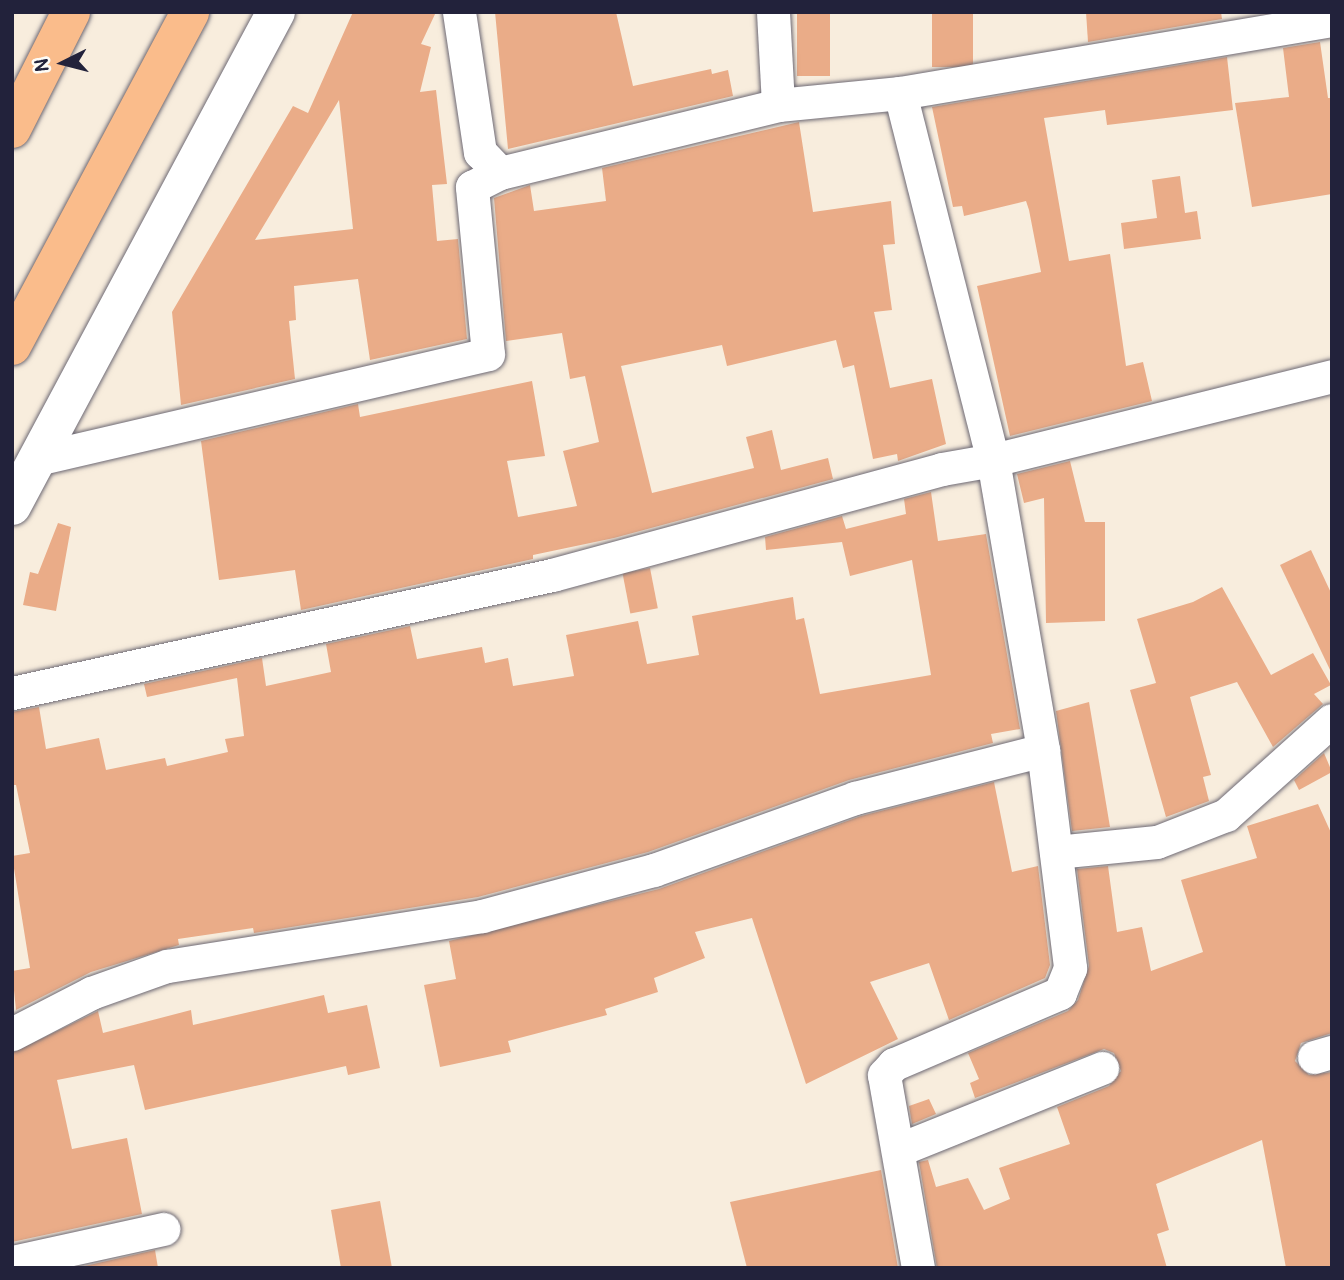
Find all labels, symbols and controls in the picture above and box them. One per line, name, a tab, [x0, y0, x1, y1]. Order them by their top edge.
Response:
north arrow	[28, 28, 98, 98]
text: N	[30, 58, 55, 73]

